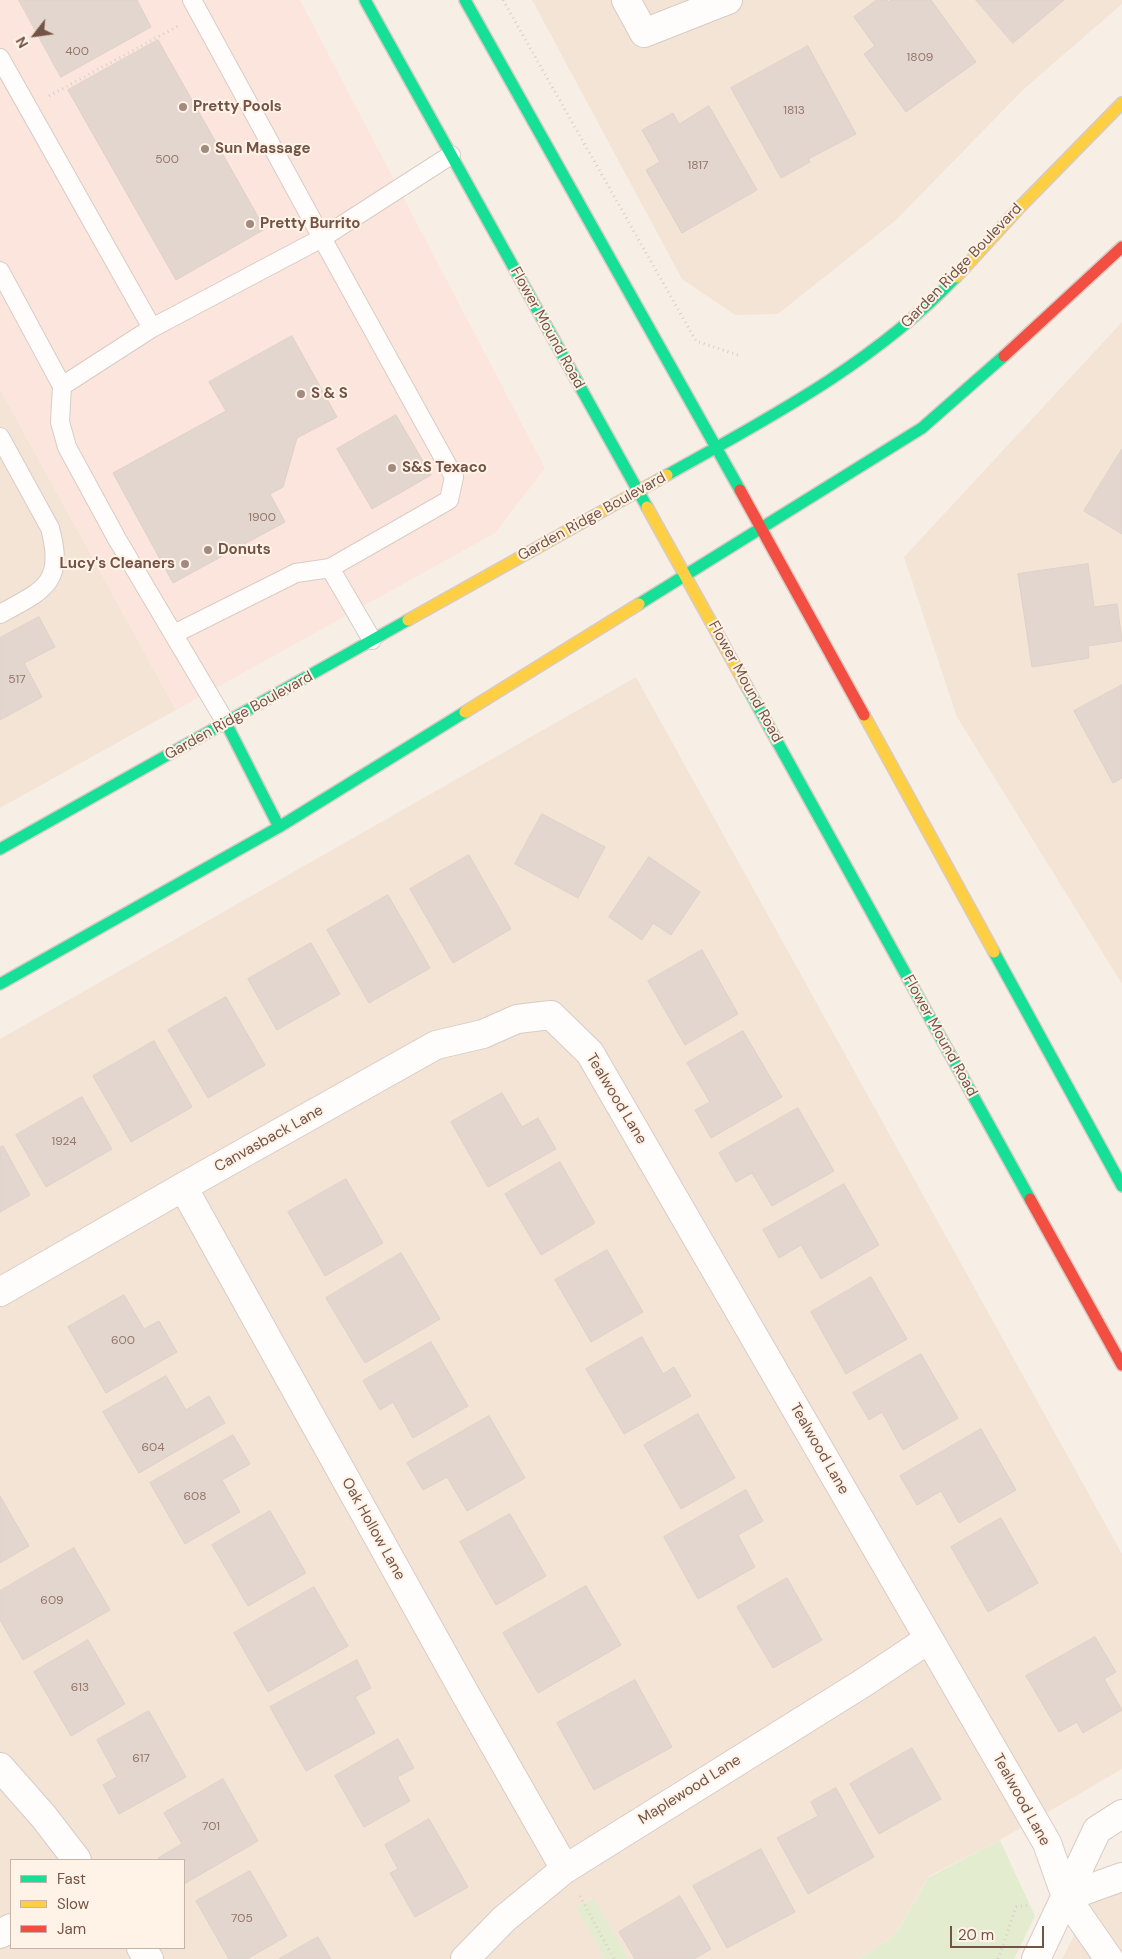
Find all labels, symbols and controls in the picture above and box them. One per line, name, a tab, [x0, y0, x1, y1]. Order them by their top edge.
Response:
north arrow	[10, 10, 60, 60]
text: N	[12, 34, 32, 51]
house number: 400	[65, 45, 89, 59]
house number: 1809	[907, 51, 933, 65]
place label: Pretty Pools	[193, 98, 282, 116]
marker: Pretty Pools	[177, 101, 189, 113]
house number: 1813	[783, 104, 805, 118]
place label: Sun Massage	[215, 140, 311, 158]
marker: Sun Massage	[199, 143, 211, 155]
house number: 500	[155, 153, 179, 167]
house number: 1817	[688, 159, 708, 173]
street label: Garden Ridge Boulevard	[898, 200, 1026, 332]
place label: Pretty Burrito	[260, 215, 360, 233]
marker: Pretty Burrito	[244, 218, 256, 230]
street label: Flower Mound Road	[506, 264, 588, 392]
place label: S & S	[311, 385, 348, 403]
marker: S & S	[295, 388, 307, 400]
place label: S&S Texaco	[402, 459, 487, 477]
marker: S&S Texaco	[386, 462, 398, 474]
street label: Garden Ridge Boulevard	[515, 469, 669, 565]
house number: 1900	[248, 511, 276, 525]
place label: Donuts	[218, 541, 271, 559]
marker: Donuts	[202, 544, 214, 556]
place label: Lucy's Cleaners	[59, 555, 175, 573]
marker: Lucy's Cleaners	[179, 558, 191, 570]
street label: Flower Mound Road	[704, 618, 786, 746]
street label: Garden Ridge Boulevard	[162, 668, 316, 764]
house number: 517	[8, 673, 26, 687]
street label: Flower Mound Road	[899, 972, 981, 1100]
street label: Tealwood Lane	[582, 1050, 650, 1148]
street label: Canvasback Lane	[212, 1102, 326, 1176]
house number: 1924	[51, 1135, 77, 1149]
house number: 600	[111, 1334, 135, 1348]
street label: Tealwood Lane	[786, 1400, 852, 1498]
house number: 604	[141, 1441, 165, 1455]
street label: Oak Hollow Lane	[337, 1475, 409, 1583]
house number: 608	[183, 1490, 207, 1504]
house number: 609	[40, 1594, 64, 1608]
house number: 613	[71, 1681, 89, 1695]
street label: Maplewood Lane	[636, 1751, 744, 1829]
street label: Tealwood Lane	[988, 1751, 1054, 1849]
house number: 617	[132, 1752, 150, 1766]
house number: 701	[202, 1820, 220, 1834]
legend	[10, 1859, 185, 1949]
text: Fast	[57, 1869, 86, 1889]
text: Slow	[57, 1894, 89, 1914]
house number: 705	[231, 1912, 253, 1926]
scale bar	[952, 1916, 1046, 1948]
text: Jam	[57, 1919, 86, 1939]
text: 20 m	[958, 1925, 994, 1945]

